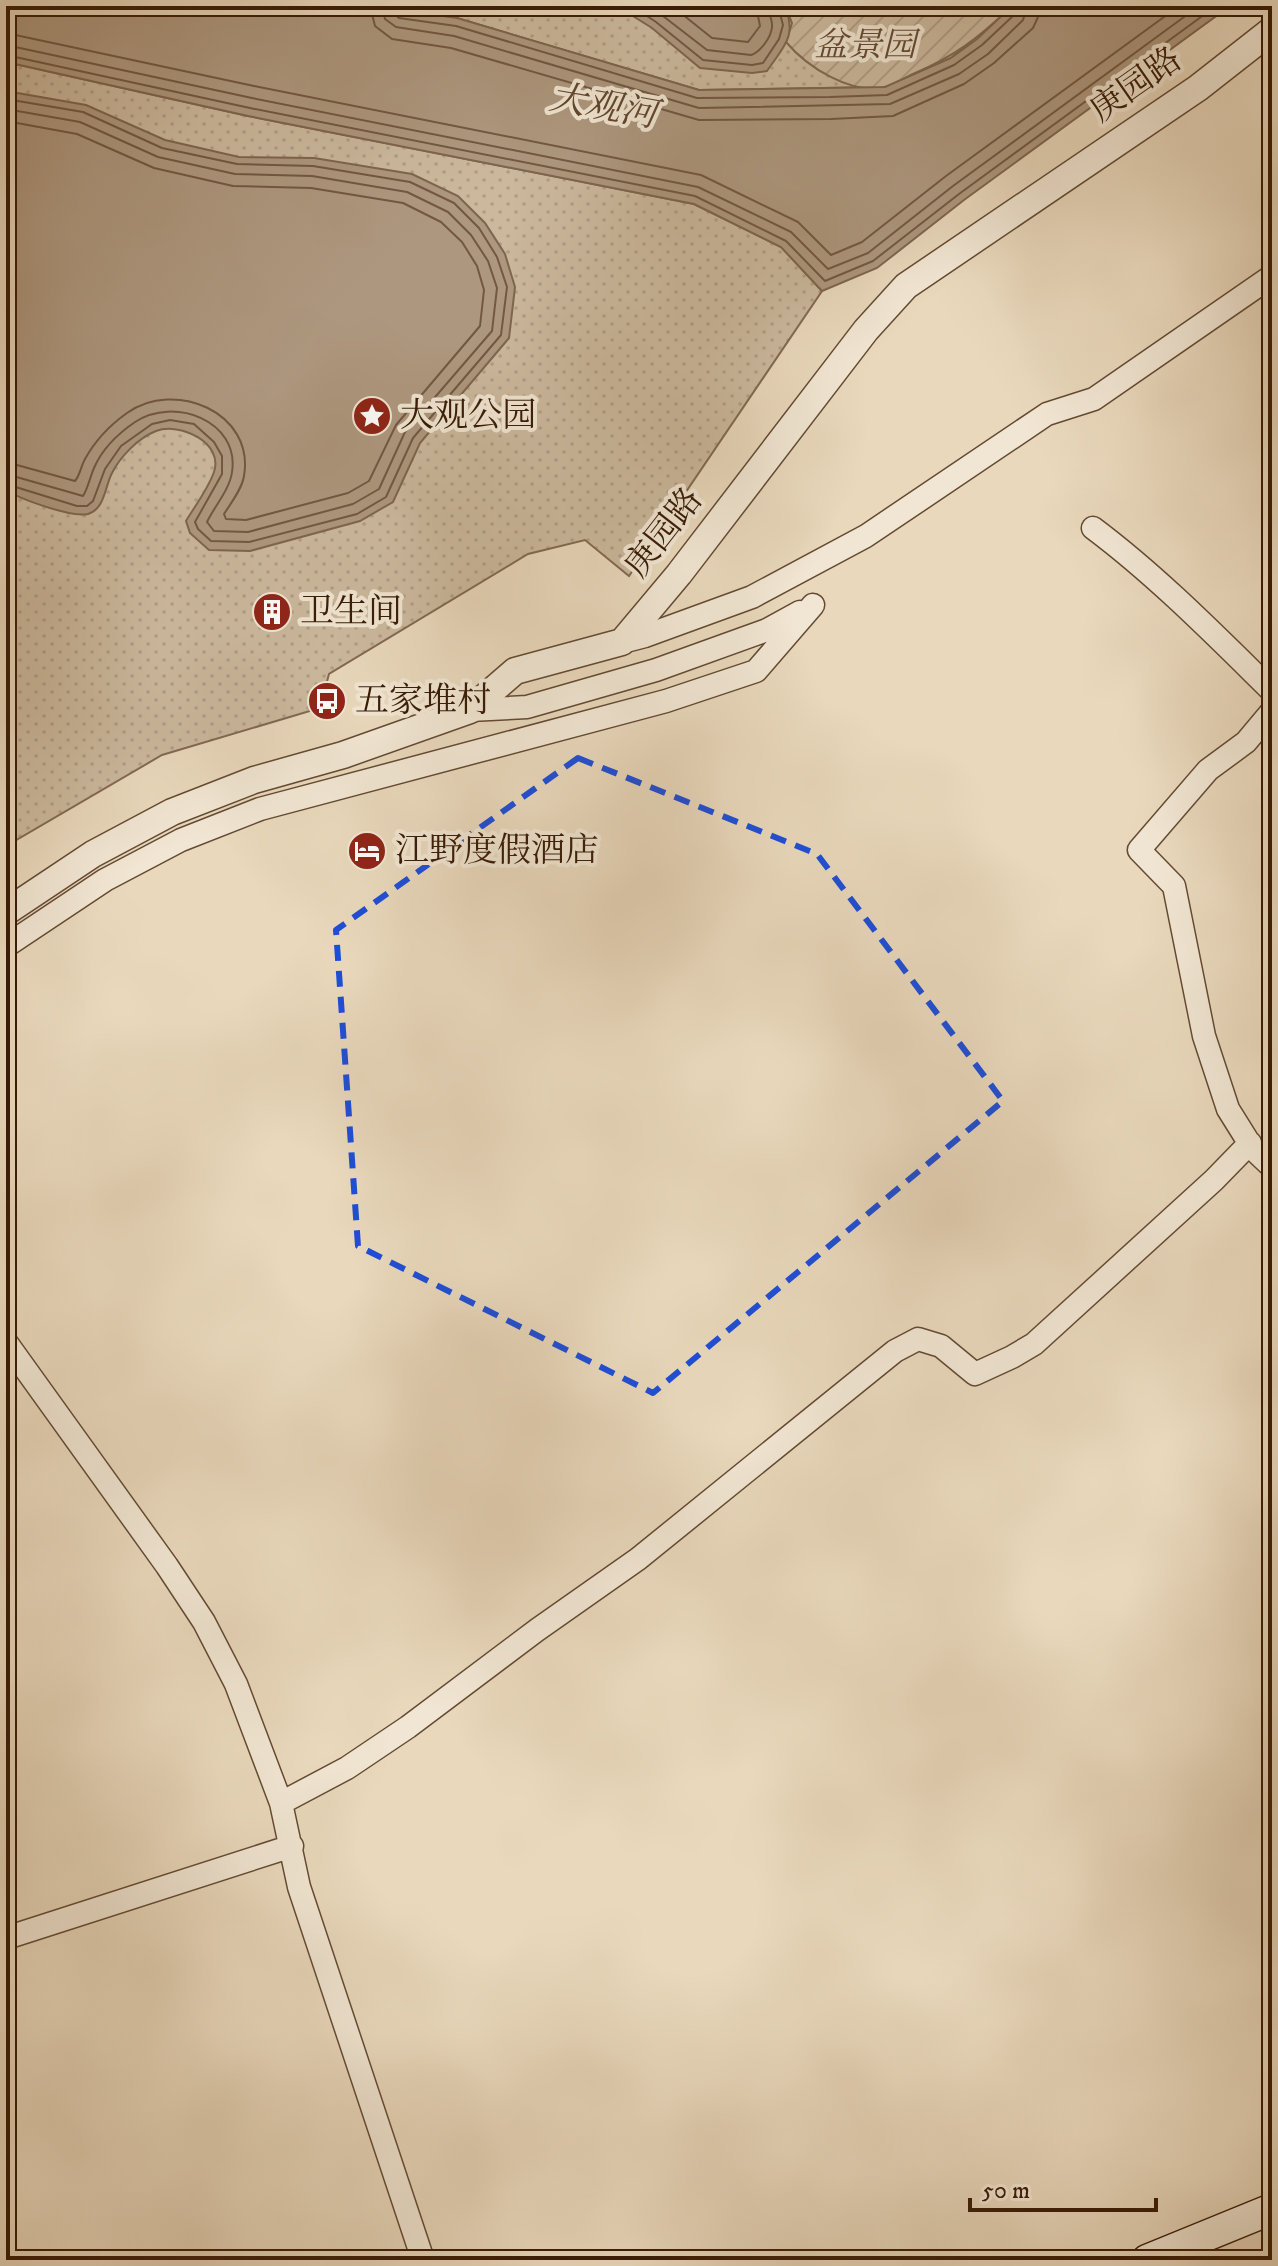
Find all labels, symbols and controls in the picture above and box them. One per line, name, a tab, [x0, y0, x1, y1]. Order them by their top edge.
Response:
park label: 盆景园	[814, 25, 921, 67]
street label: 庚园路	[1082, 39, 1190, 131]
water label: 大观河	[546, 75, 666, 140]
place icon: 大观公园	[351, 395, 393, 437]
place label: 大观公园	[400, 395, 536, 437]
street label: 庚园路	[616, 480, 712, 586]
building icon: 卫生间	[251, 591, 293, 633]
place label: 卫生间	[300, 591, 402, 633]
bus stop icon: 五家堆村	[306, 680, 348, 722]
place label: 五家堆村	[355, 680, 491, 722]
hotel icon: 江野度假酒店	[346, 830, 388, 872]
place label: 江野度假酒店	[395, 830, 599, 872]
scale bar	[970, 2162, 1156, 2212]
text: 50 m	[982, 2176, 1030, 2206]

